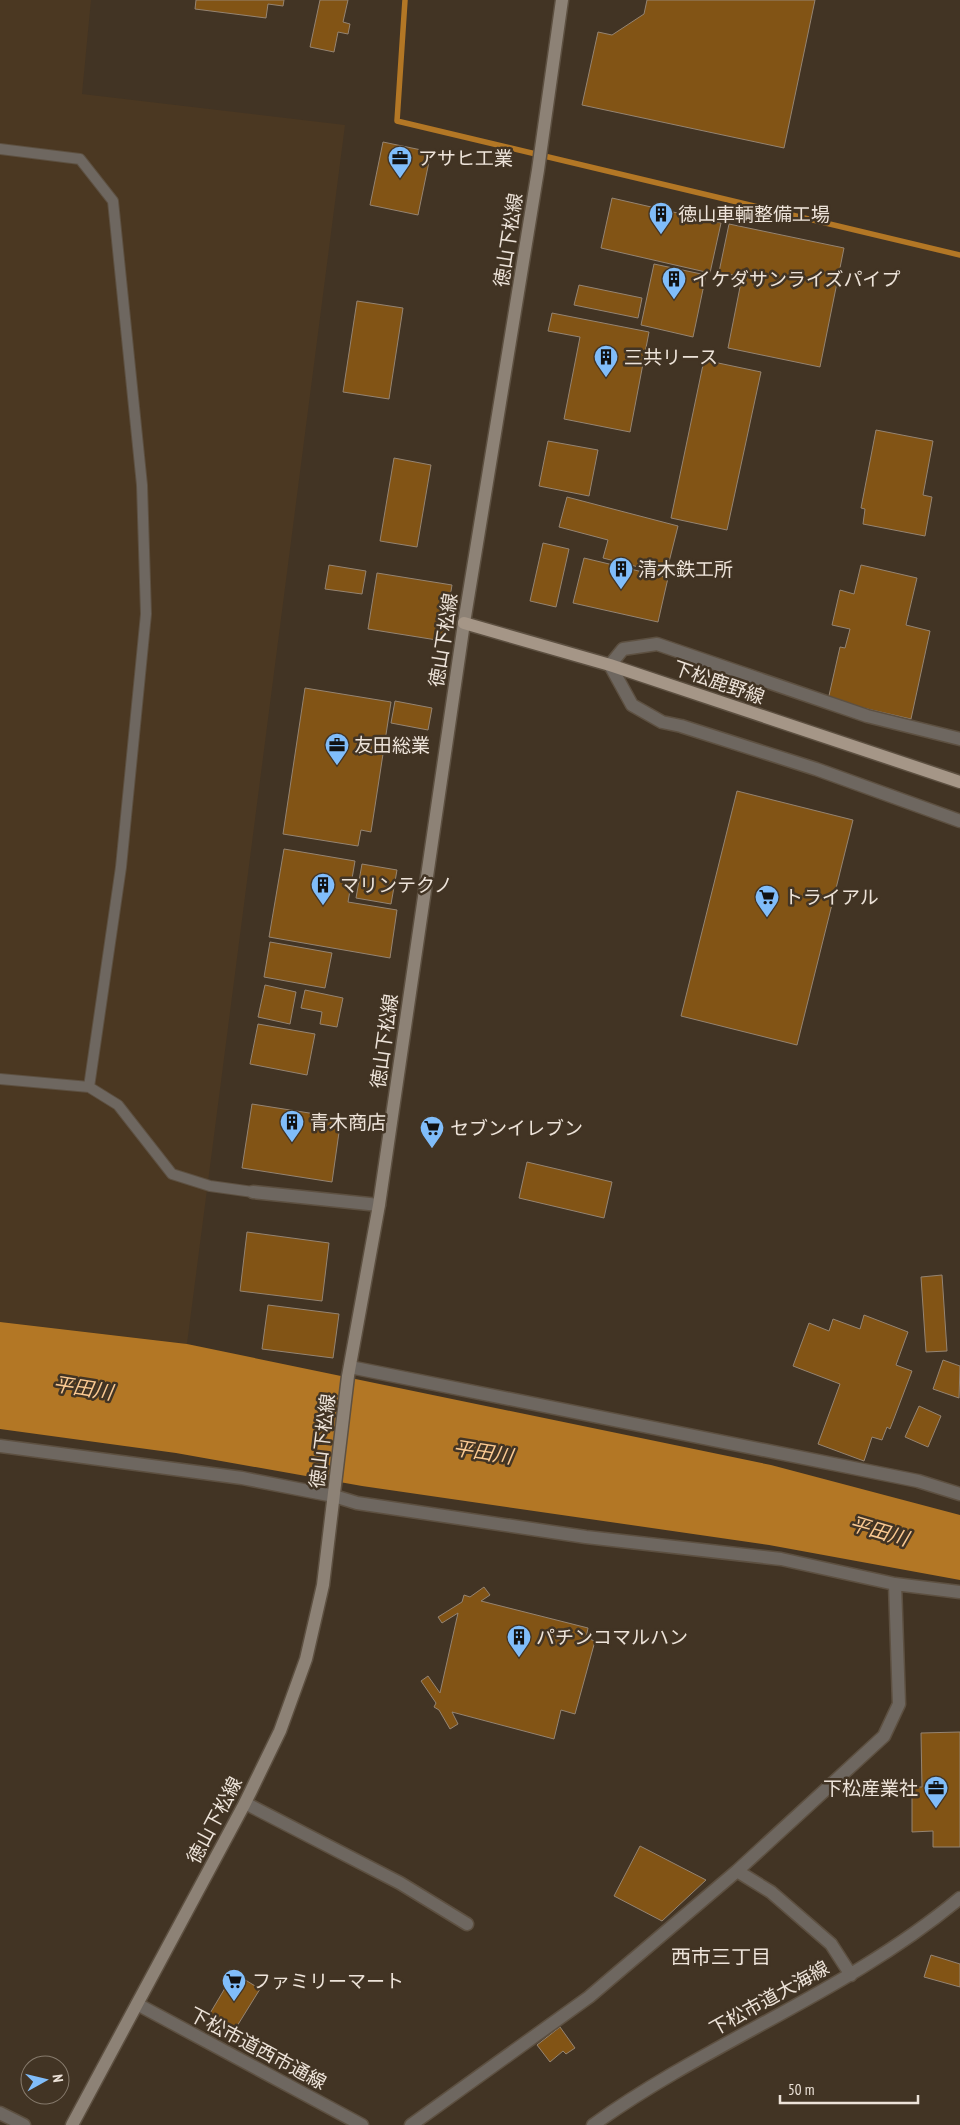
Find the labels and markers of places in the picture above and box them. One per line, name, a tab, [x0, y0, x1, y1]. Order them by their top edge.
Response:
office icon: アサヒ工業	[387, 145, 413, 179]
place label: アサヒ工業	[418, 146, 513, 170]
building icon: 徳山車輌整備工場	[648, 201, 674, 235]
place label: 徳山車輌整備工場	[678, 202, 830, 226]
building icon: イケダサンライズパイプ	[661, 266, 687, 300]
place label: イケダサンライズパイプ	[692, 267, 900, 291]
building icon: 三共リース	[593, 344, 619, 378]
place label: 三共リース	[624, 345, 718, 369]
building icon: 清木鉄工所	[608, 556, 634, 590]
place label: 清木鉄工所	[638, 557, 733, 581]
office icon: 友田総業	[324, 732, 350, 766]
place label: 友田総業	[354, 733, 430, 757]
building icon: マリンテクノ	[310, 872, 336, 906]
place label: マリンテクノ	[340, 873, 453, 897]
supermarket icon: トライアル	[754, 884, 780, 918]
place label: トライアル	[784, 885, 879, 909]
building icon: 青木商店	[279, 1109, 305, 1143]
place label: 青木商店	[310, 1110, 386, 1134]
supermarket icon: セブンイレブン	[419, 1115, 445, 1149]
place label: セブンイレブン	[450, 1116, 583, 1140]
building icon: パチンコマルハン	[506, 1624, 532, 1658]
place label: パチンコマルハン	[536, 1625, 688, 1649]
office icon: 下松産業社	[923, 1775, 949, 1809]
place label: 下松産業社	[823, 1776, 918, 1800]
supermarket icon: ファミリーマート	[221, 1968, 247, 2002]
place label: ファミリーマート	[252, 1969, 404, 1993]

